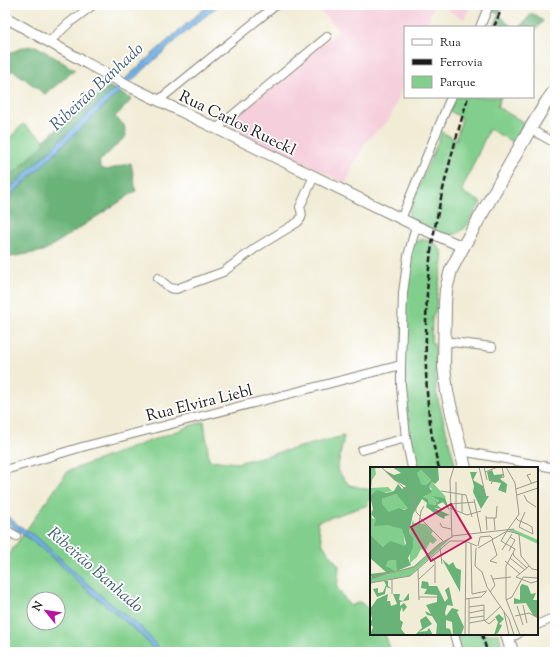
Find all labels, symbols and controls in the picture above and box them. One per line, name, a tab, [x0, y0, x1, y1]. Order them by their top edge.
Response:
legend	[404, 26, 534, 98]
text: Rua	[440, 34, 461, 52]
water label: Ribeirão Banhado	[45, 37, 150, 137]
text: Ferrovia	[440, 54, 483, 72]
text: Parque	[440, 74, 476, 92]
street label: Rua Carlos Rueckl	[175, 86, 300, 163]
street label: Rua Elvira Liebl	[144, 380, 256, 429]
inset map	[370, 467, 538, 635]
water label: Ribeirão Banhado	[42, 522, 148, 619]
north arrow	[26, 591, 66, 631]
text: N	[29, 599, 47, 615]

